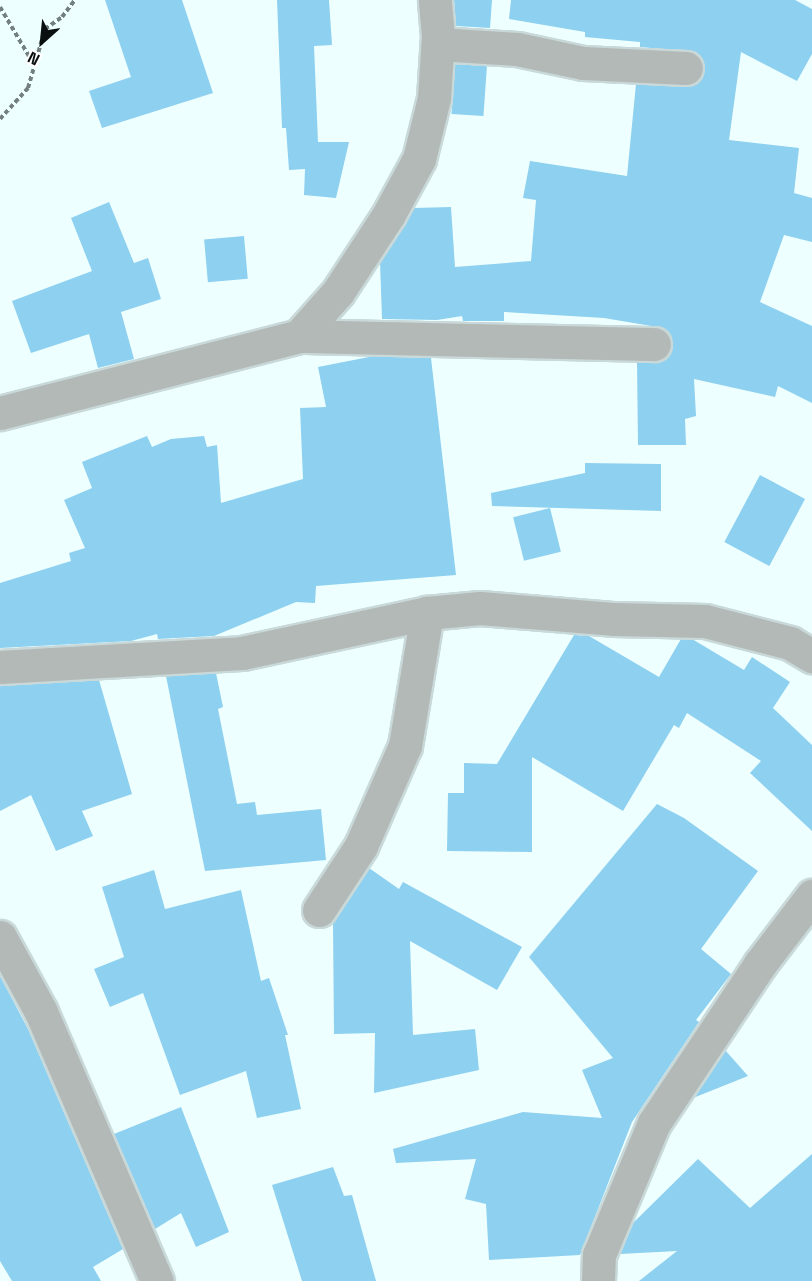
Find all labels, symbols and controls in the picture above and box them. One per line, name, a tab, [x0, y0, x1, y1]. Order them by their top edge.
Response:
north arrow	[12, 12, 72, 72]
text: N	[24, 47, 43, 70]

